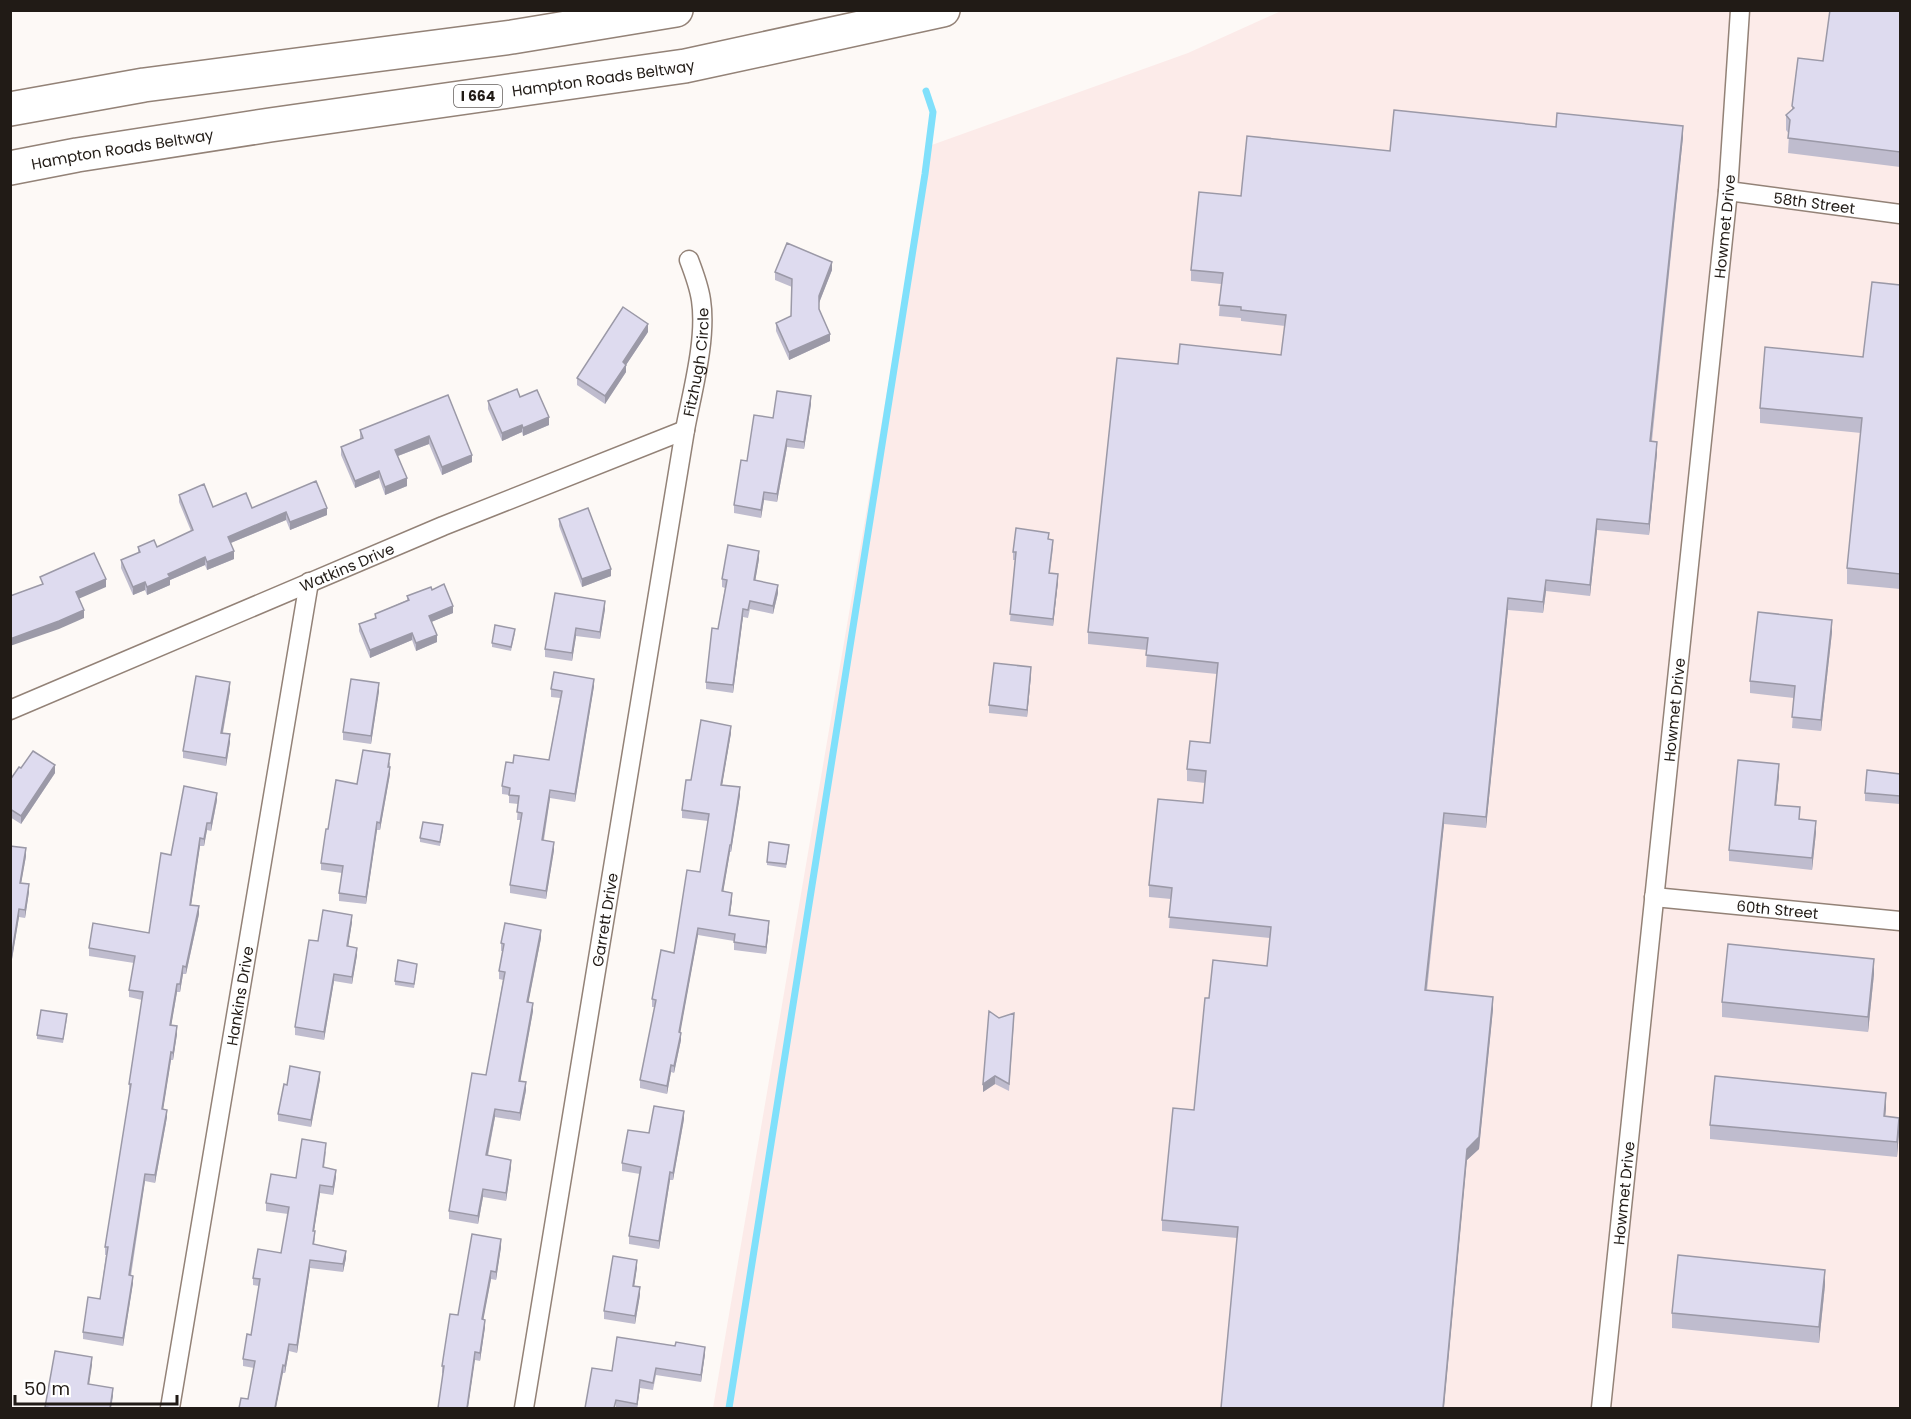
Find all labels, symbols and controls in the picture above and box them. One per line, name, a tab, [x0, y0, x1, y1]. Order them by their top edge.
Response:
street label: Hampton Roads Beltway	[510, 54, 697, 101]
road number: I 664	[454, 85, 502, 107]
street label: Hampton Roads Beltway	[29, 123, 215, 174]
street label: Howmet Drive	[1708, 174, 1740, 279]
street label: 58th Street	[1772, 187, 1856, 218]
street label: Fitzhugh Circle	[677, 307, 713, 418]
street label: Watkins Drive	[296, 537, 397, 596]
street label: Howmet Drive	[1658, 657, 1690, 763]
street label: Garrett Drive	[586, 871, 622, 968]
street label: 60th Street	[1736, 895, 1819, 923]
street label: Hankins Drive	[221, 944, 258, 1047]
street label: Howmet Drive	[1608, 1140, 1639, 1246]
scale bar	[15, 1368, 177, 1406]
text: 50 m	[24, 1376, 70, 1401]

